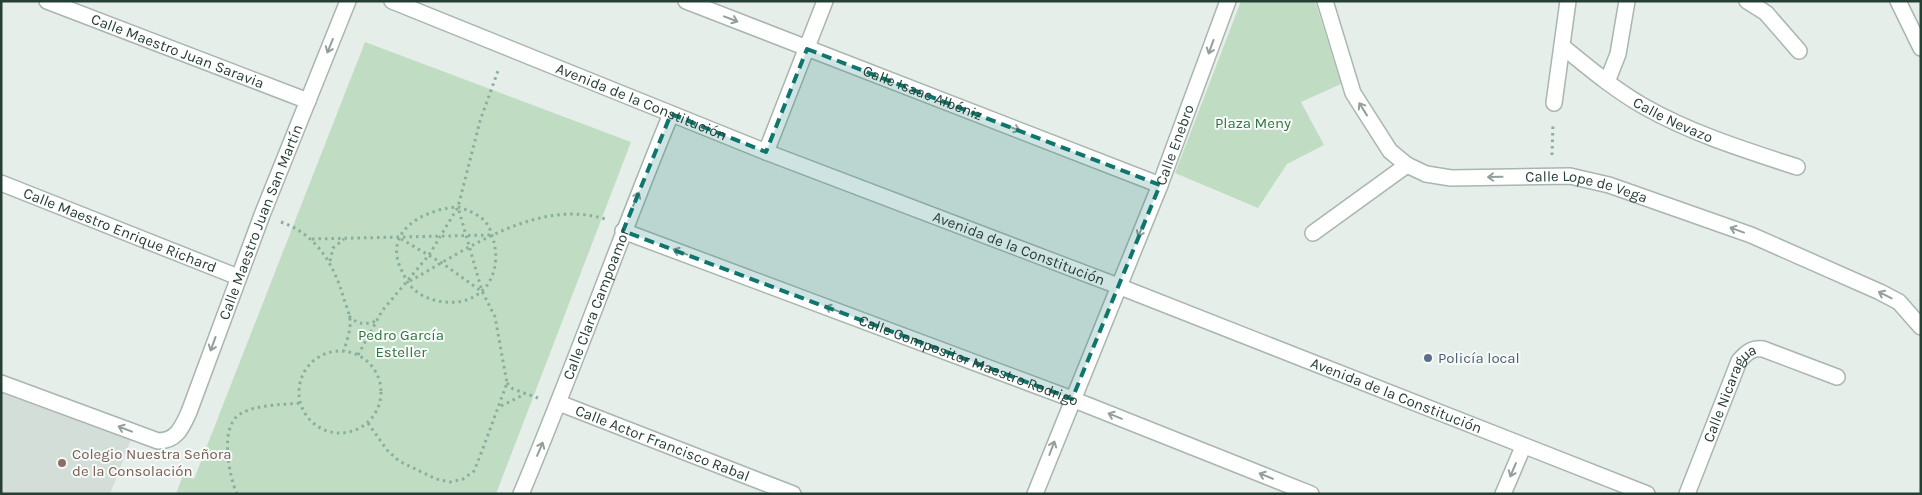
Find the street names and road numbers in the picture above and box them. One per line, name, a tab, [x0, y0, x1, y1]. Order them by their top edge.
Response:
street label: Calle Maestro Juan Saravia	[89, 10, 267, 92]
street label: Avenida de la Constitución	[553, 59, 730, 144]
street label: Calle Isaac Albéniz	[860, 62, 985, 124]
street label: Calle Nevazo	[1630, 93, 1715, 146]
street label: Calle Enebro	[1152, 102, 1198, 188]
street label: Calle Maestro Juan San Martín	[215, 122, 307, 322]
street label: Calle Lope de Vega	[1525, 167, 1650, 207]
street label: Calle Maestro Enrique Richard	[21, 184, 219, 277]
street label: Avenida de la Constitución	[930, 207, 1108, 289]
street label: Calle Clara Campoamor	[559, 226, 634, 383]
street label: Calle Compositor Maestro Rodrigo	[856, 311, 1081, 410]
street label: Calle Nicaragua	[1699, 340, 1759, 445]
street label: Avenida de la Constitución	[1308, 354, 1485, 437]
street label: Calle Actor Francisco Rabal	[573, 401, 752, 485]

